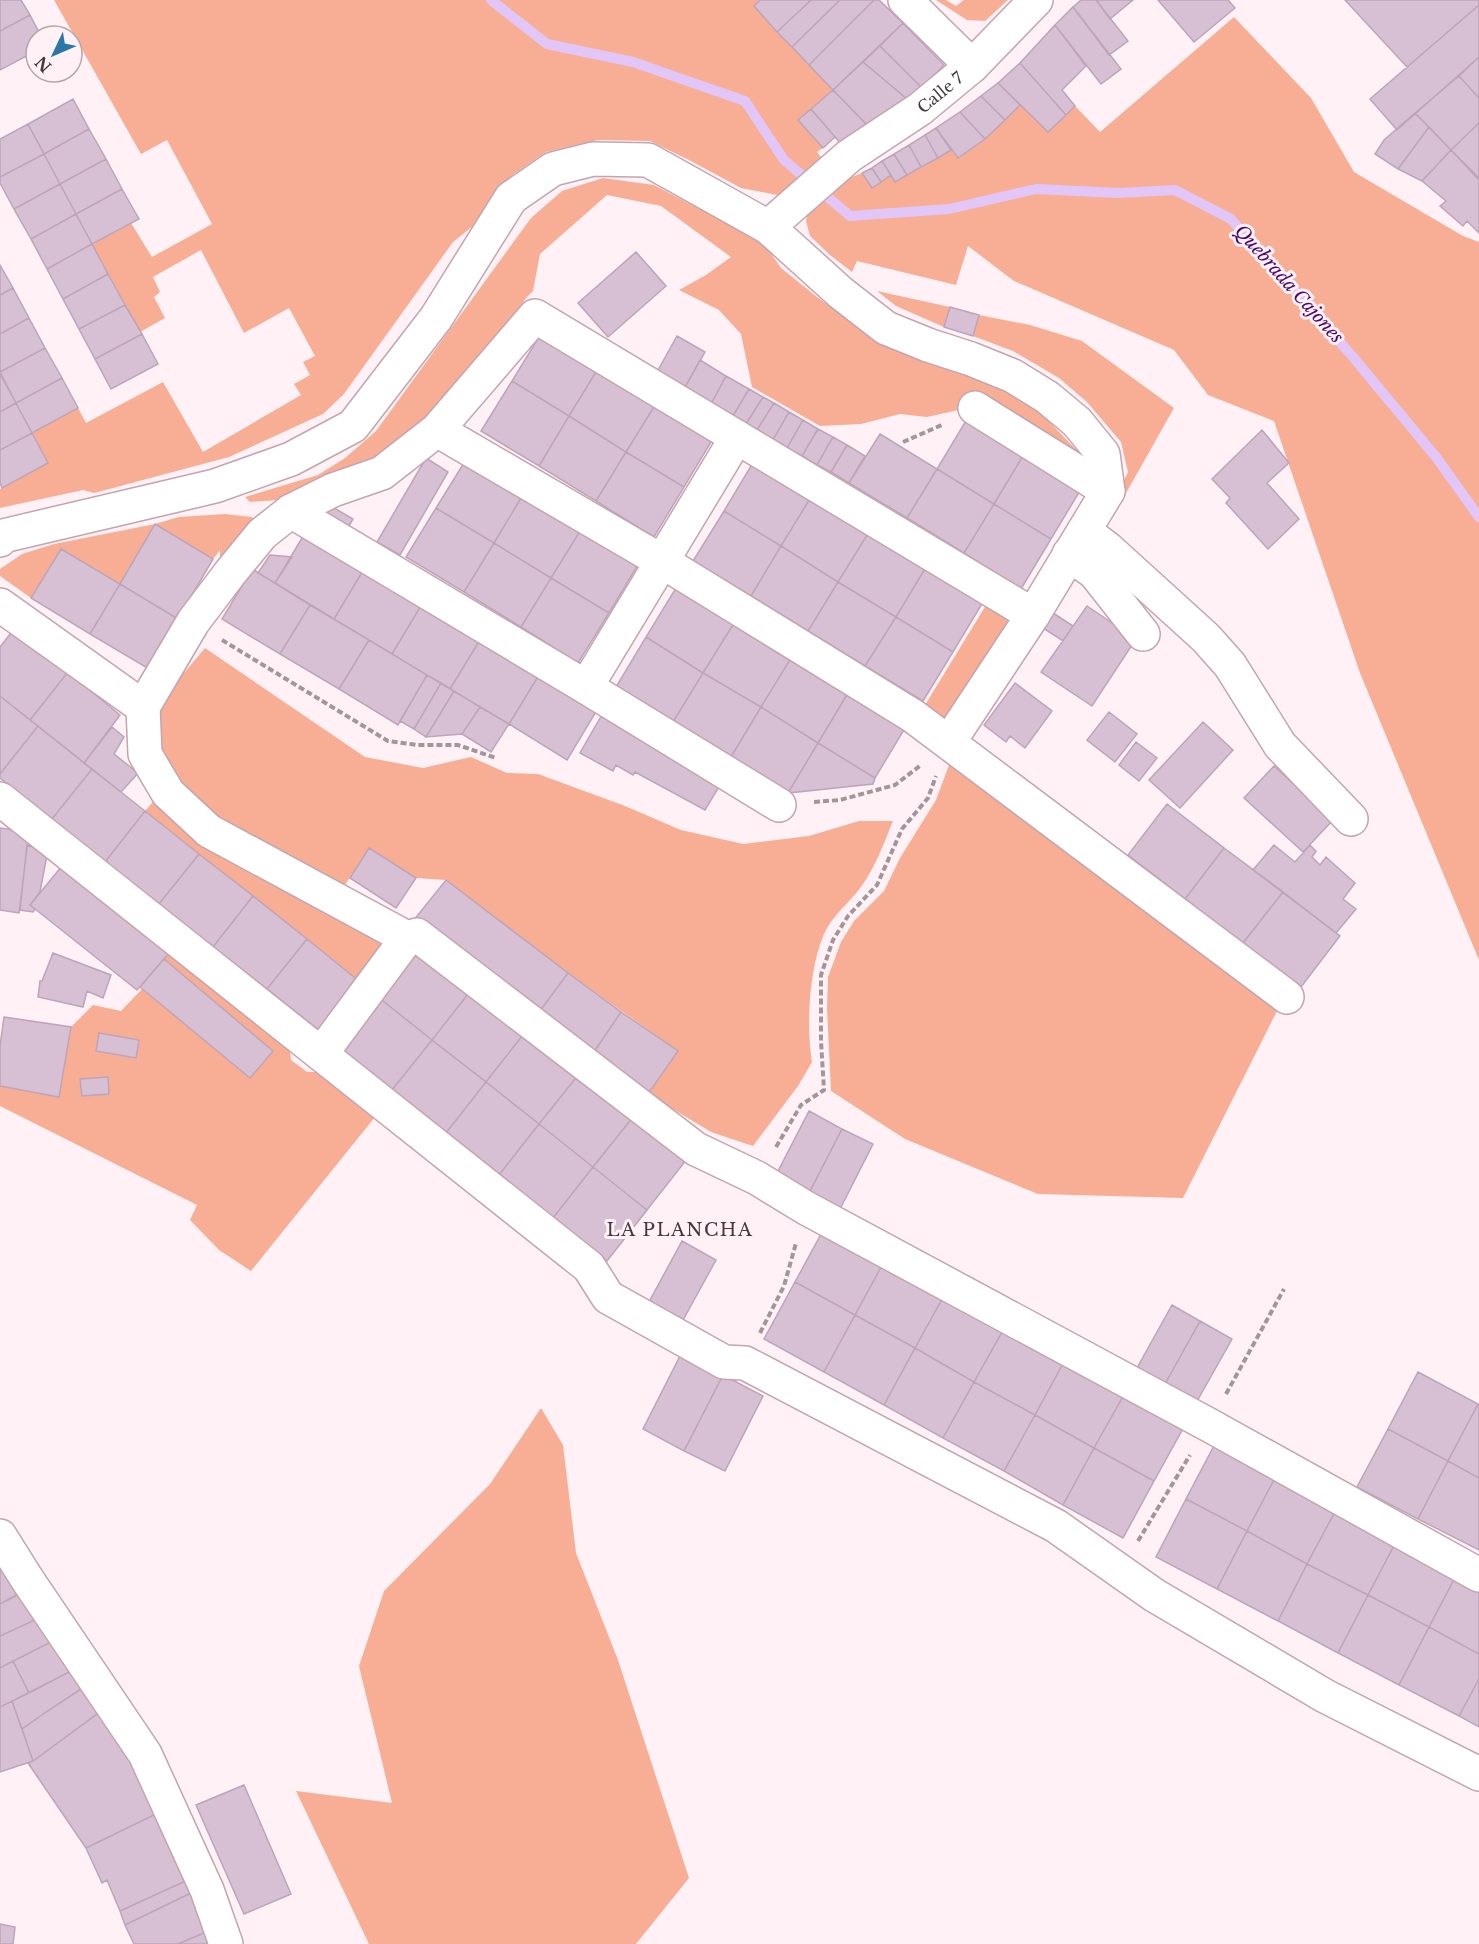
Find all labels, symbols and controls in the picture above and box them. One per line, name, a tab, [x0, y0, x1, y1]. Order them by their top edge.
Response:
north arrow	[24, 24, 84, 84]
text: N	[31, 52, 56, 77]
street label: Calle 7	[913, 67, 968, 117]
water label: Quebrada Cajones	[1230, 220, 1348, 348]
district label: LA PLANCHA	[607, 1219, 753, 1241]

